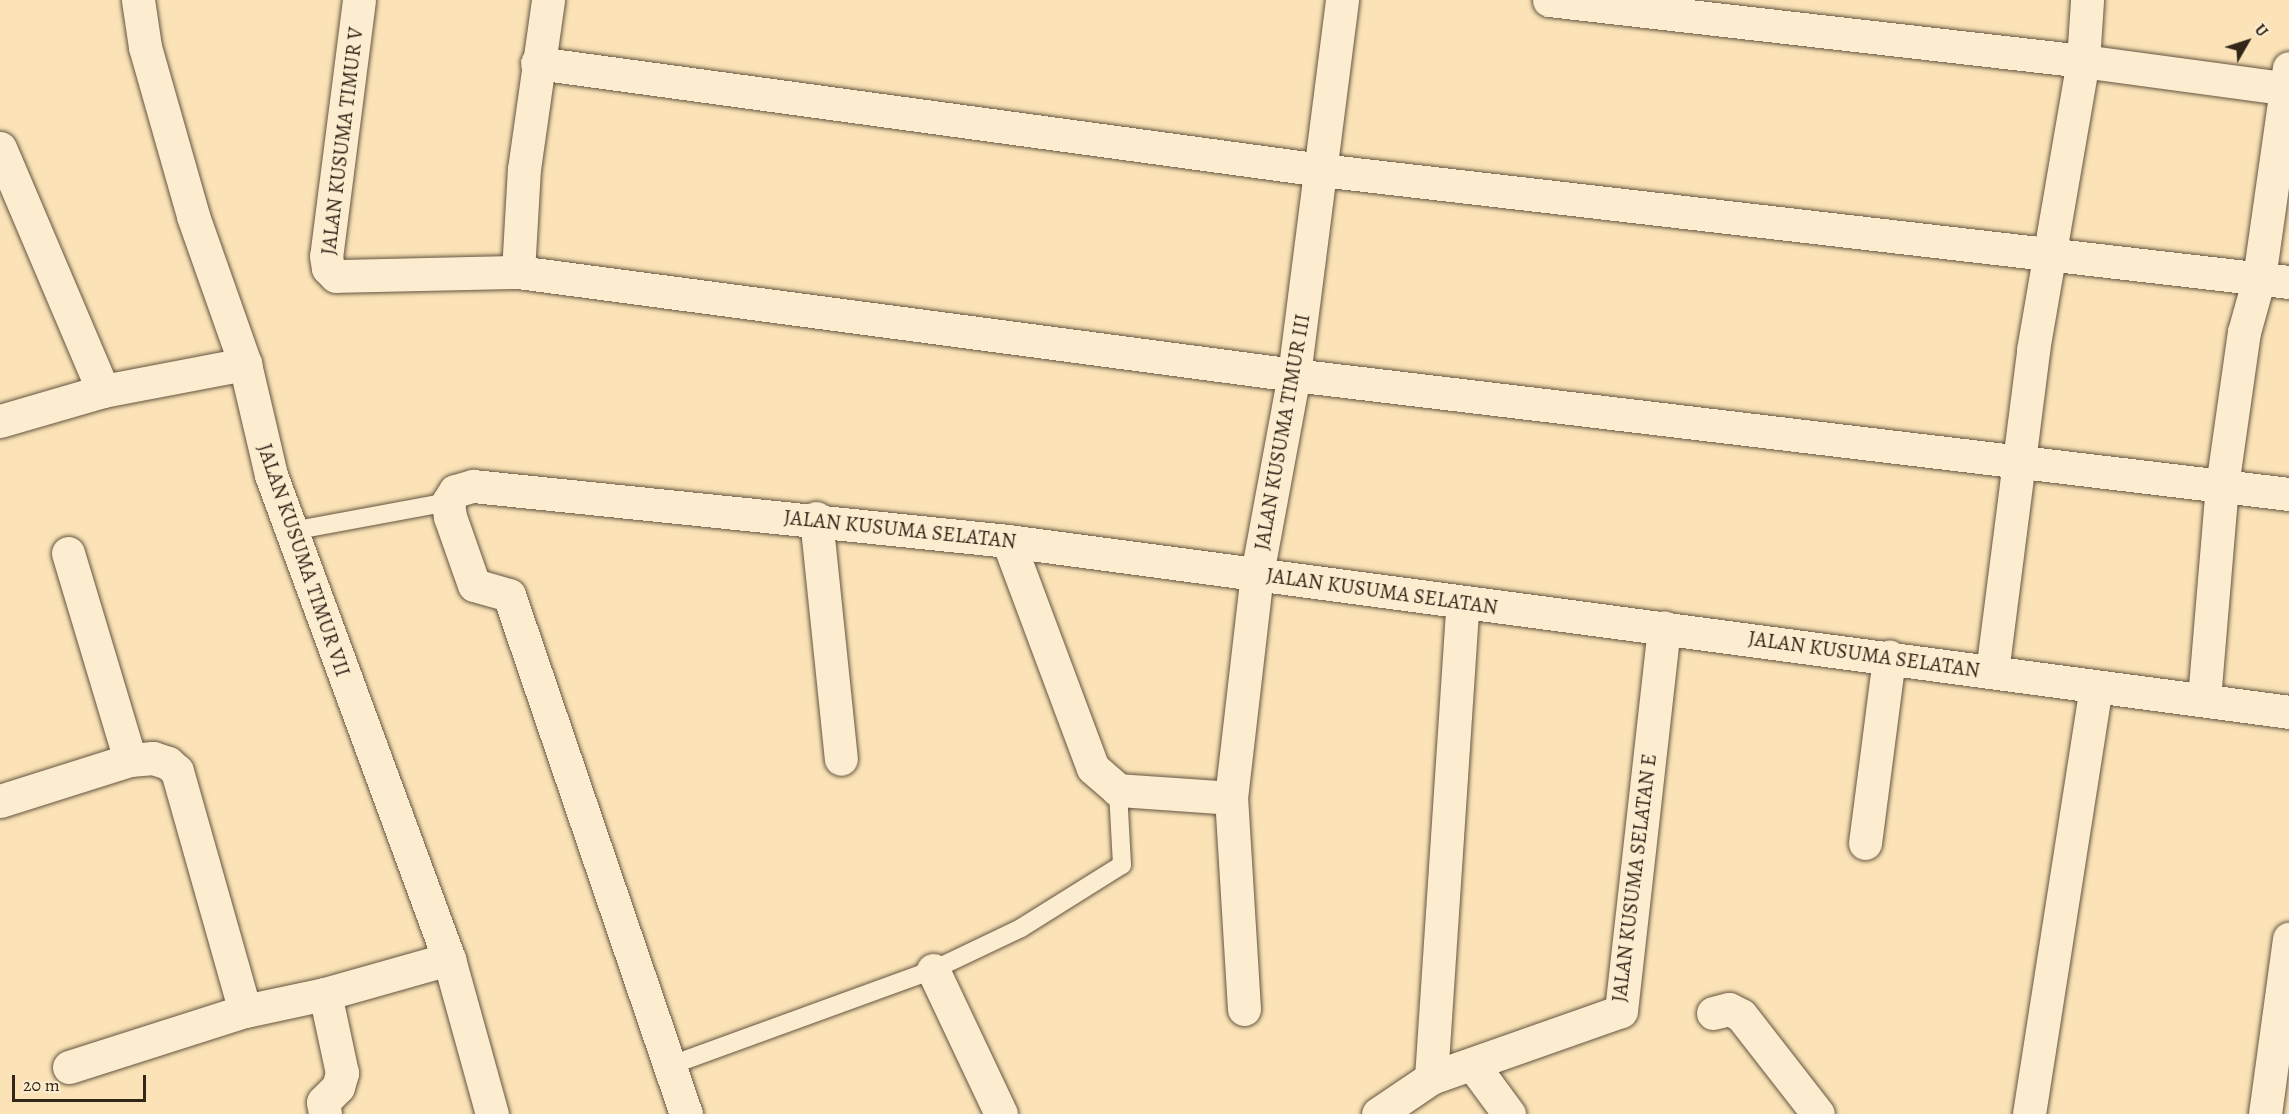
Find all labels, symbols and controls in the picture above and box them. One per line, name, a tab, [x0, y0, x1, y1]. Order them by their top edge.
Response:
north arrow	[2217, 12, 2277, 72]
text: U	[2249, 20, 2273, 42]
street label: JALAN KUSUMA TIMUR V	[315, 25, 369, 257]
street label: JALAN KUSUMA TIMUR III	[1249, 312, 1315, 552]
street label: JALAN KUSUMA TIMUR VII	[252, 440, 356, 680]
street label: JALAN KUSUMA SELATAN	[783, 504, 1017, 554]
street label: JALAN KUSUMA SELATAN	[1265, 562, 1499, 620]
street label: JALAN KUSUMA SELATAN	[1747, 625, 1981, 683]
street label: JALAN KUSUMA SELATAN E	[1606, 752, 1662, 1004]
scale bar	[15, 1063, 148, 1101]
text: 20 m	[23, 1073, 60, 1097]

